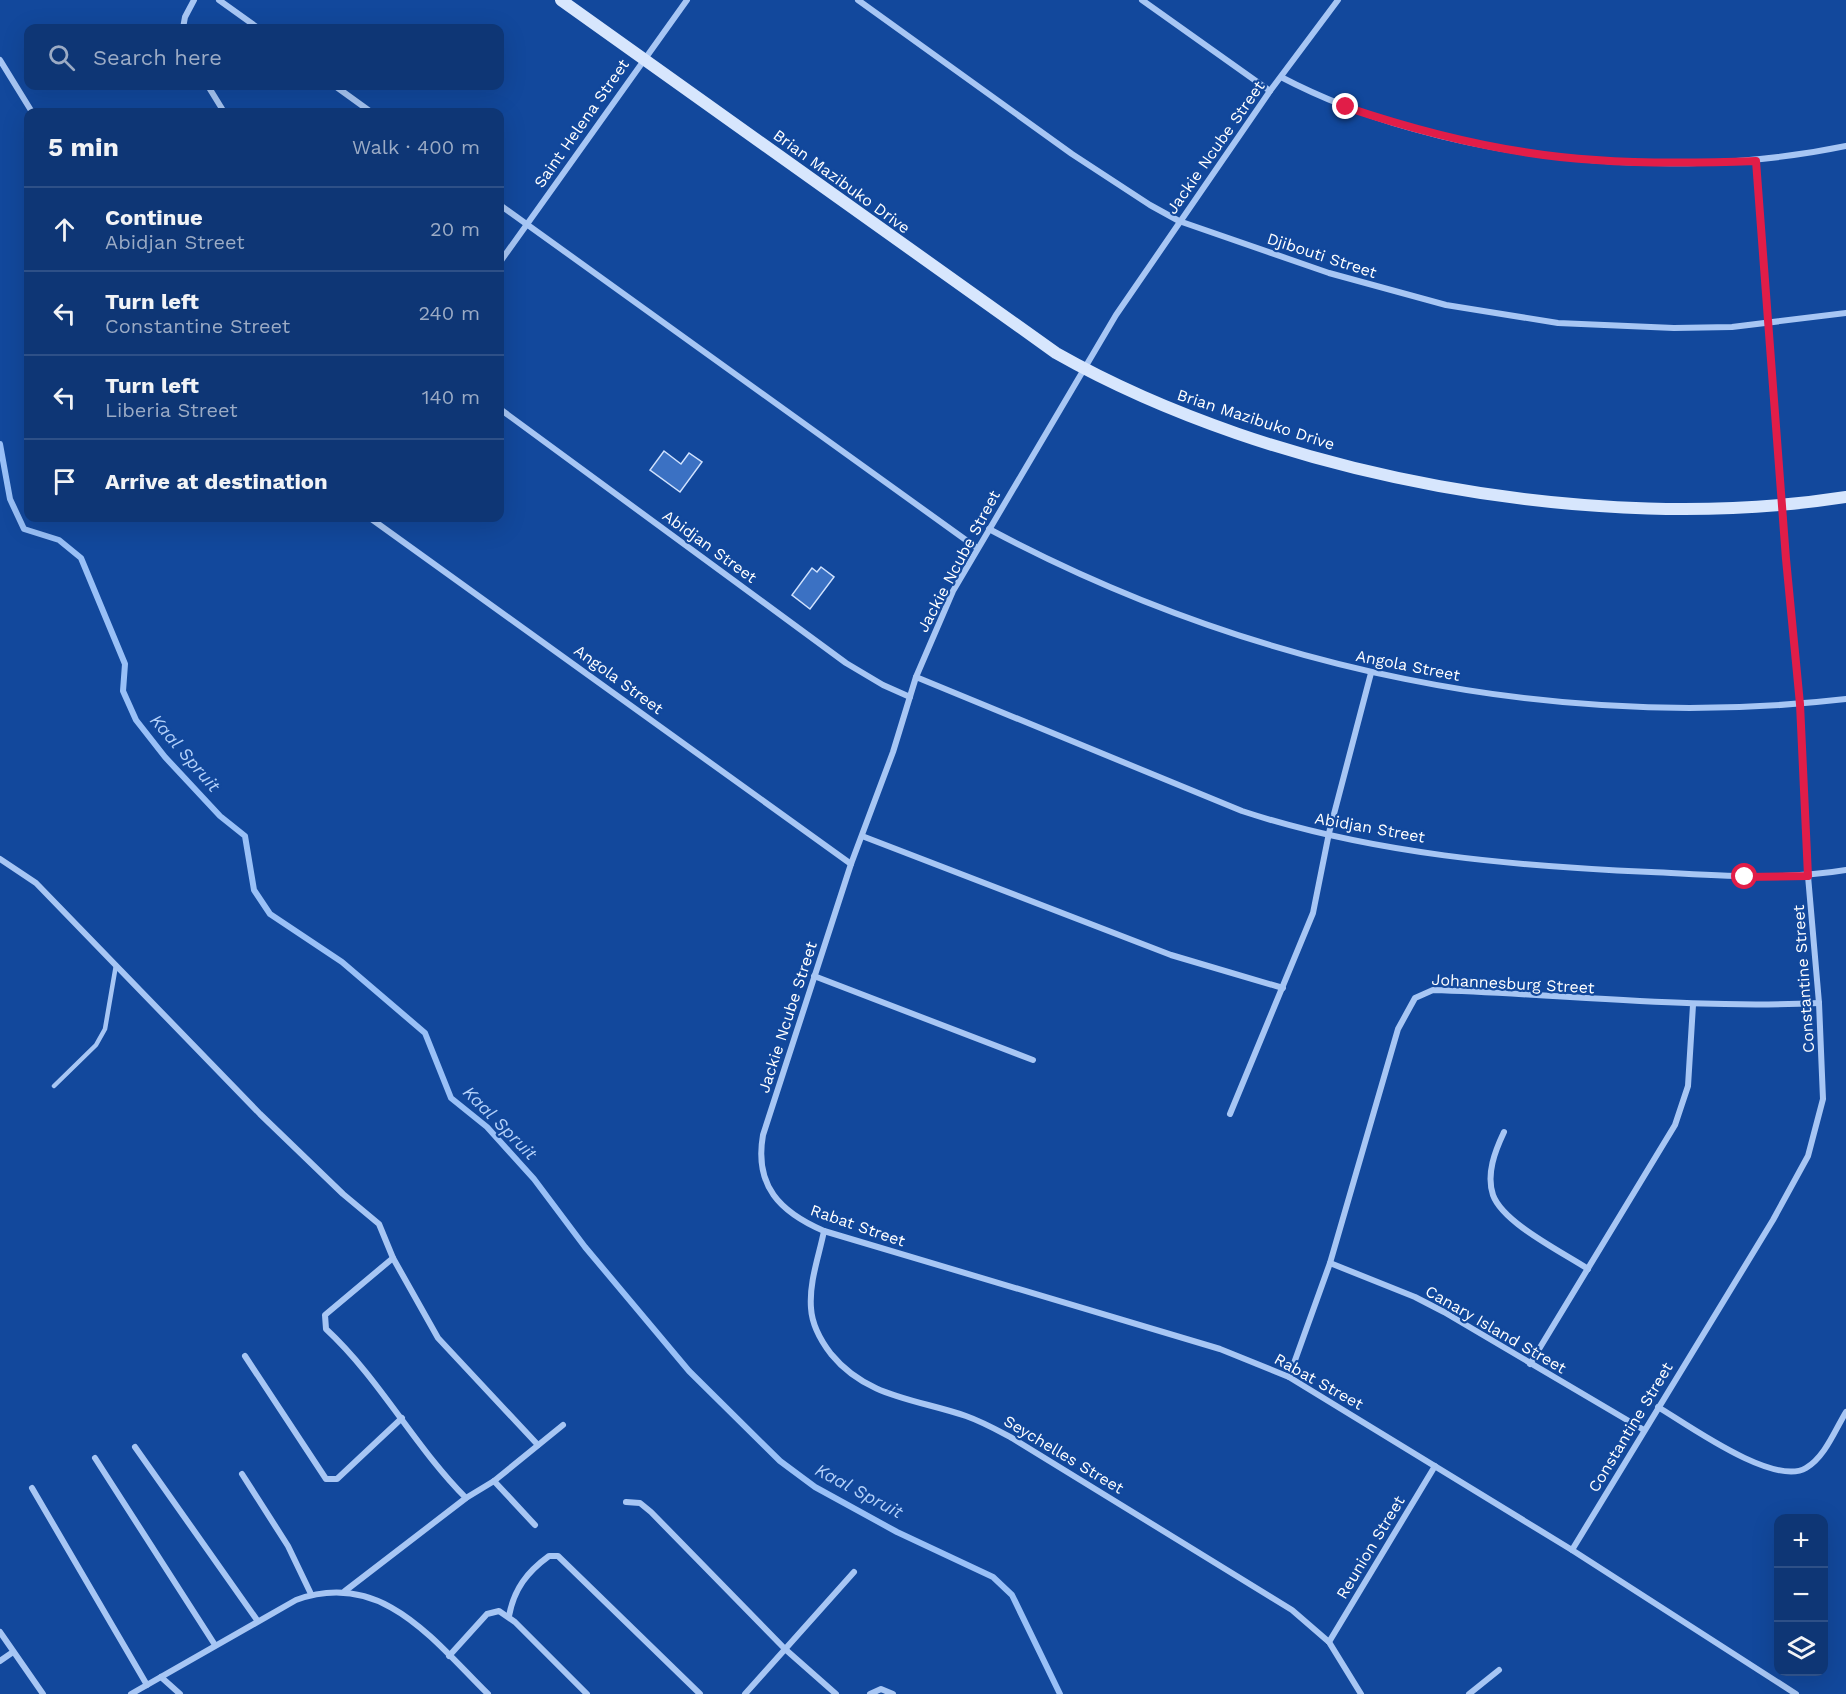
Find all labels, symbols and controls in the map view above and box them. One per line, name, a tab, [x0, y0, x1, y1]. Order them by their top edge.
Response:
search box	[24, 24, 504, 90]
icon: search	[45, 41, 78, 74]
text: Search here	[93, 45, 222, 70]
street label: Saint Helena Street	[530, 55, 633, 191]
street label: Jackie Ncube Street	[1162, 77, 1269, 218]
route end	[1332, 93, 1358, 119]
street label: Brian Mazibuko Drive	[770, 125, 914, 237]
text: 5 min	[48, 132, 119, 162]
text: Walk · 400 m	[352, 135, 480, 159]
text: Continue	[105, 205, 203, 230]
icon: ahead	[48, 213, 81, 246]
text: 20 m	[430, 217, 480, 241]
street label: Djibouti Street	[1265, 229, 1379, 282]
text: Abidjan Street	[105, 230, 245, 254]
text: Turn left	[105, 289, 199, 314]
icon: left	[48, 297, 81, 330]
text: 240 m	[418, 301, 480, 325]
text: Constantine Street	[105, 314, 290, 338]
text: Turn left	[105, 373, 199, 398]
icon: left	[48, 381, 81, 414]
text: 140 m	[422, 385, 480, 409]
street label: Brian Mazibuko Drive	[1175, 385, 1337, 454]
text: Liberia Street	[105, 398, 238, 422]
icon: arrive	[48, 465, 81, 498]
text: Arrive at destination	[105, 469, 328, 494]
street label: Jackie Ncube Street	[913, 487, 1004, 636]
street label: Abidjan Street	[659, 506, 761, 587]
street label: Angola Street	[570, 641, 667, 718]
street label: Angola Street	[1354, 646, 1462, 685]
water label: Kaal Spruit	[146, 710, 225, 796]
street label: Abidjan Street	[1313, 808, 1427, 847]
route start	[1731, 863, 1757, 889]
street label: Constantine Street	[1789, 904, 1818, 1054]
street label: Jackie Ncube Street	[754, 939, 821, 1095]
street label: Johannesburg Street	[1431, 970, 1595, 997]
water label: Kaal Spruit	[459, 1081, 542, 1165]
street label: Rabat Street	[808, 1200, 908, 1251]
street label: Canary Island Street	[1422, 1281, 1570, 1378]
street label: Rabat Street	[1271, 1349, 1367, 1414]
street label: Constantine Street	[1584, 1359, 1677, 1496]
street label: Seychelles Street	[1000, 1411, 1127, 1498]
water label: Kaal Spruit	[812, 1459, 907, 1523]
street label: Reunion Street	[1332, 1492, 1409, 1602]
map controls	[1774, 1514, 1828, 1676]
button: +	[1774, 1514, 1828, 1568]
button: −	[1774, 1568, 1828, 1622]
button: layers	[1774, 1622, 1828, 1676]

